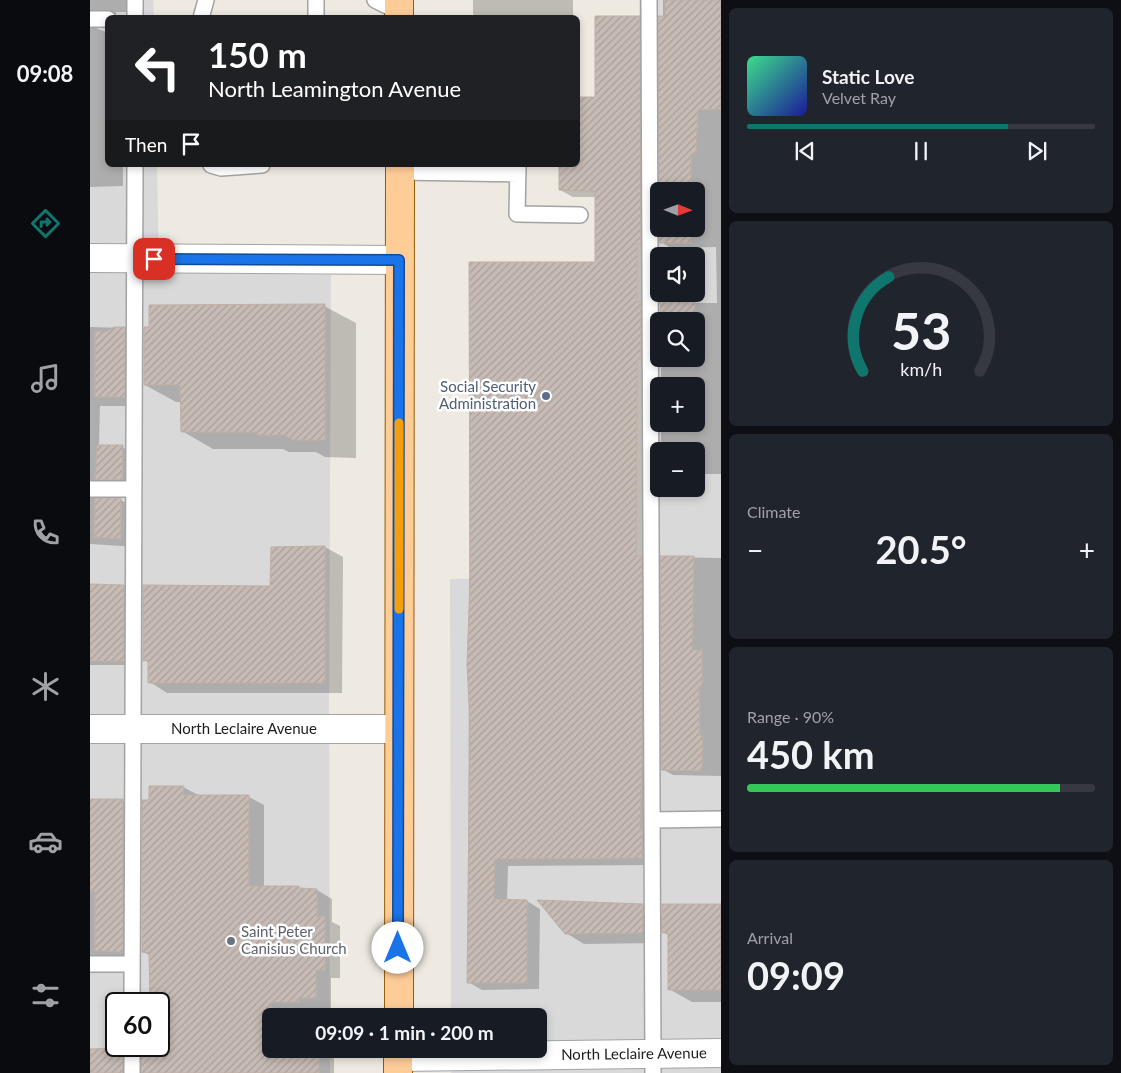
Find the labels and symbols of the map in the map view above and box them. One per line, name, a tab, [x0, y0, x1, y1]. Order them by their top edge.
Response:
north arrow	[650, 182, 705, 238]
pin	[133, 238, 175, 280]
place label: Social Security Administration	[439, 377, 536, 412]
marker: Social Security Administration	[540, 390, 552, 402]
street label: North Leclaire Avenue	[171, 719, 317, 737]
position arrow	[371, 921, 423, 973]
place label: Saint Peter Canisius Church	[241, 922, 347, 957]
marker: Saint Peter Canisius Church	[225, 935, 237, 947]
speed limit sign: 60	[105, 992, 170, 1057]
street label: North Leclaire Avenue	[561, 1043, 707, 1063]

